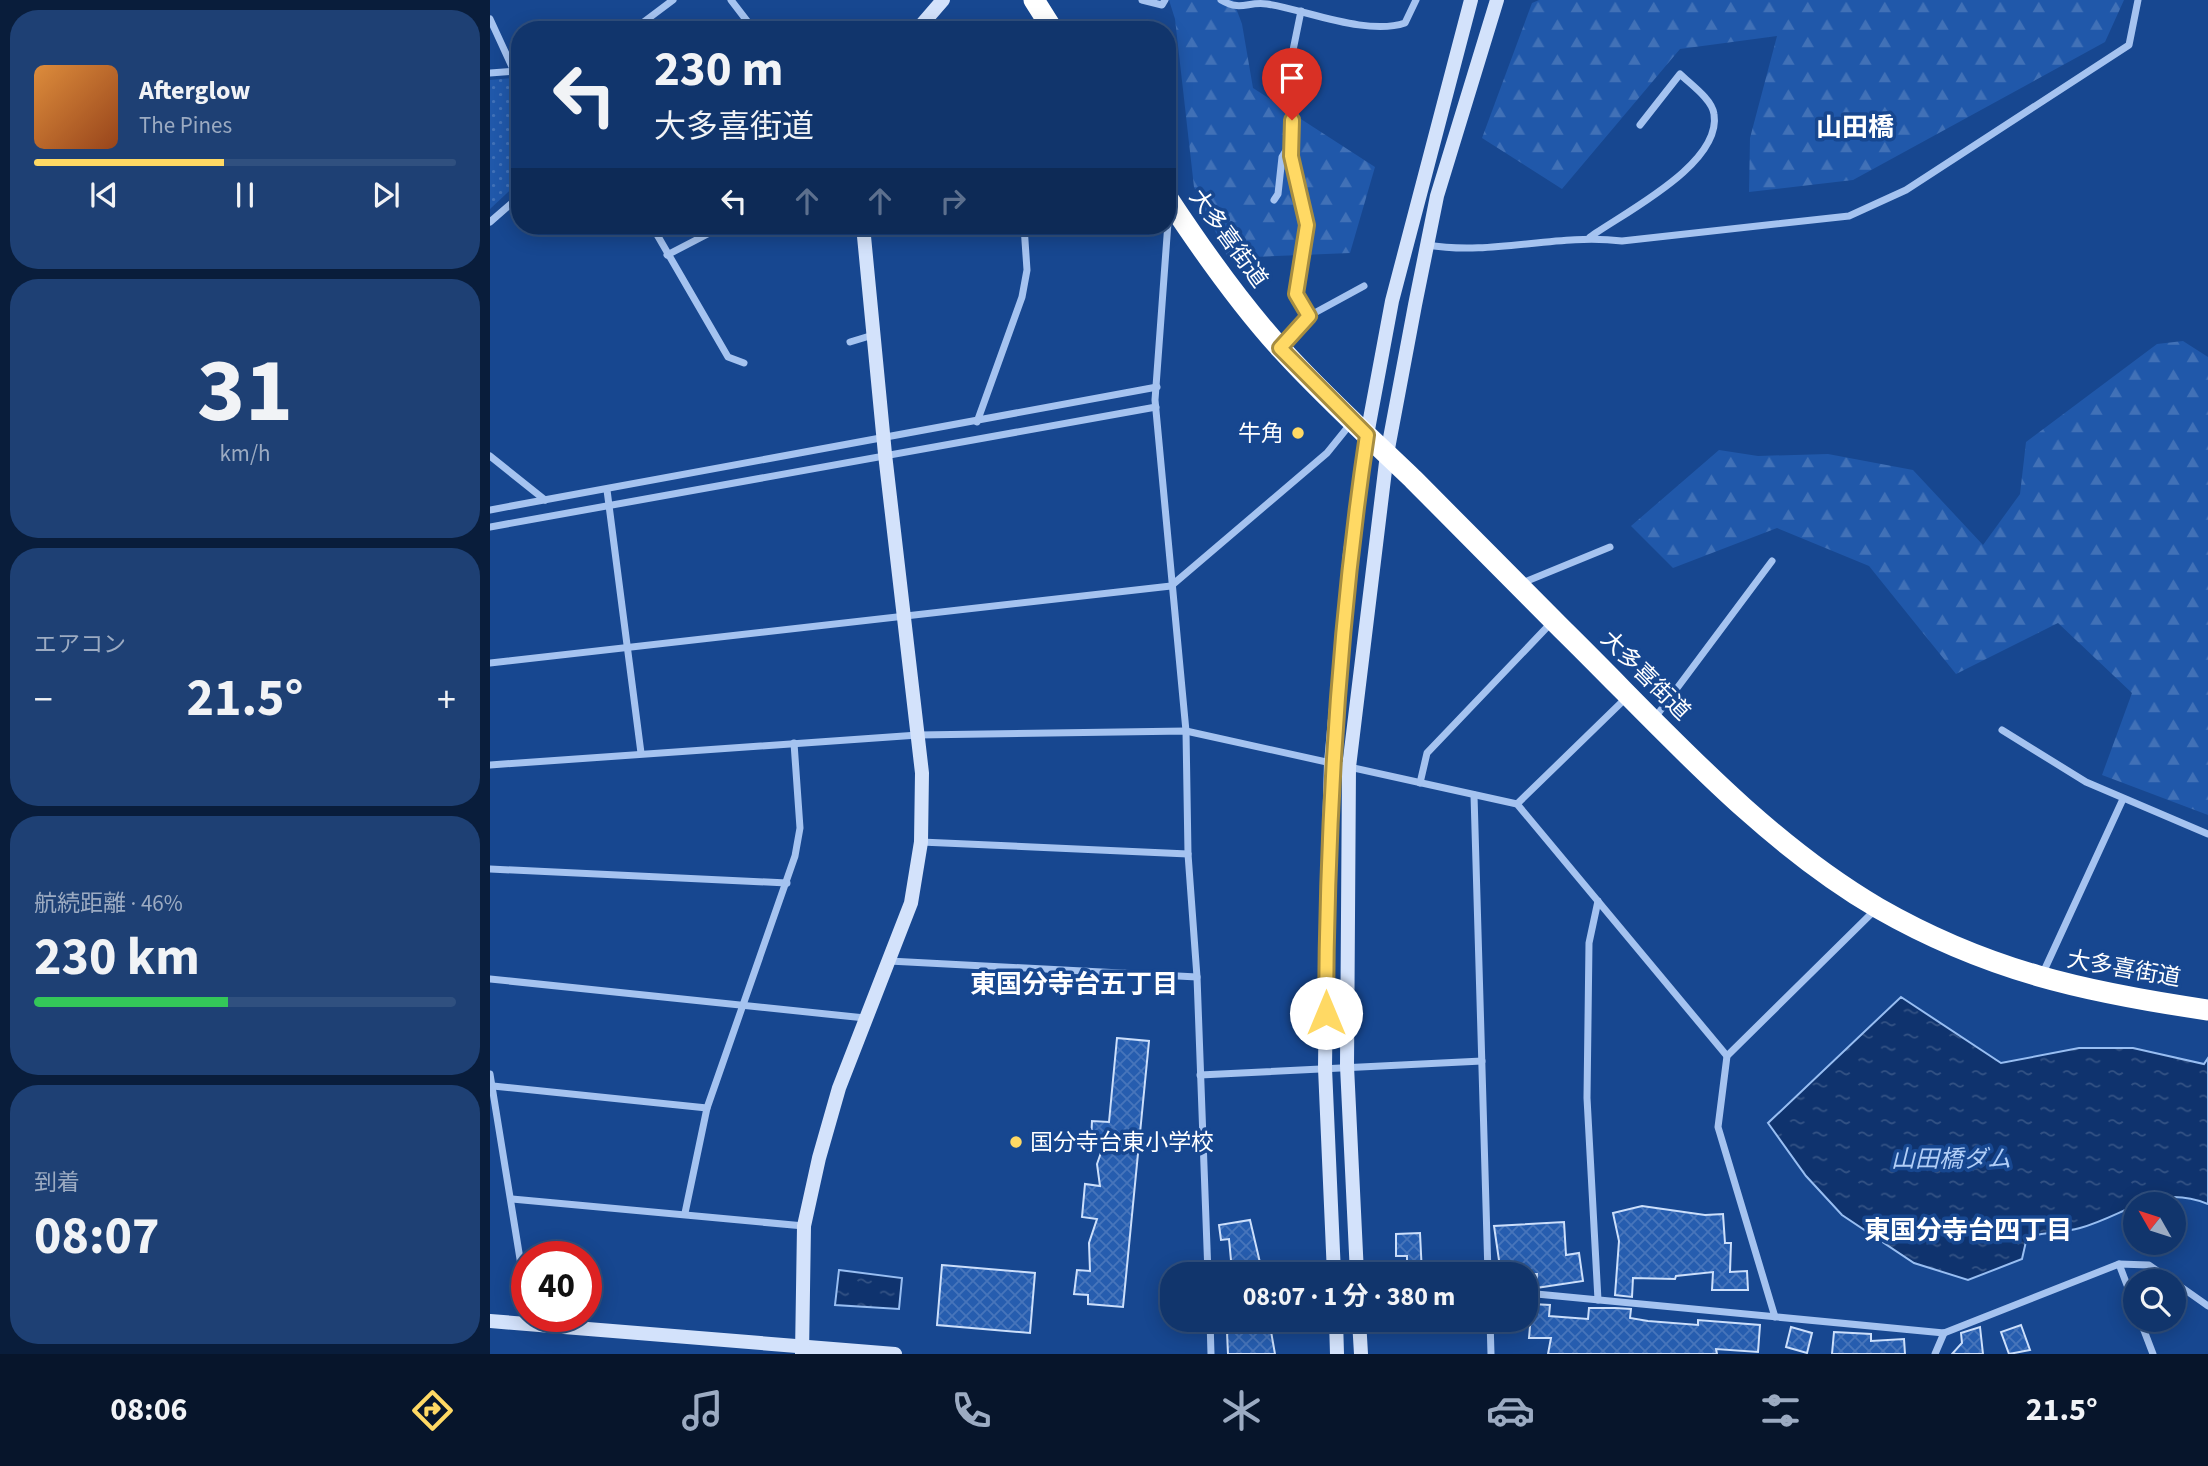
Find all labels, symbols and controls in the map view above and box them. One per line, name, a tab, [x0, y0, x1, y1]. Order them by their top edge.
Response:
text: 230 m	[654, 35, 783, 105]
pin	[1262, 48, 1322, 120]
icon: left	[539, 49, 630, 140]
icon: arrive	[1273, 59, 1311, 97]
text: Afterglow	[139, 72, 250, 109]
text: 大多喜街道	[654, 104, 814, 150]
text: The Pines	[139, 109, 232, 142]
district label: 山田橋	[1816, 109, 1894, 146]
icon: previous	[85, 176, 123, 214]
icon: pause	[226, 176, 264, 214]
icon: next	[367, 176, 405, 214]
icon: left	[715, 182, 753, 220]
icon: ahead	[788, 182, 826, 220]
icon: ahead	[861, 182, 899, 220]
icon: right	[934, 182, 972, 220]
street label: 大多喜街道	[1181, 182, 1276, 295]
text: 31	[197, 327, 293, 456]
place label: 牛角	[1238, 417, 1284, 450]
marker: 牛角	[1290, 425, 1306, 441]
text: km/h	[219, 437, 271, 470]
street label: 大多喜街道	[1593, 623, 1698, 728]
text: エアコン	[34, 628, 126, 661]
text: 21.5°	[187, 662, 303, 736]
text: −	[34, 673, 53, 727]
text: +	[437, 673, 456, 727]
text: 航続距離 · 46%	[34, 887, 183, 920]
text: 230 km	[34, 921, 200, 995]
street label: 大多喜街道	[2064, 942, 2183, 995]
district label: 東国分寺台五丁目	[970, 966, 1178, 1003]
position arrow	[1289, 976, 1363, 1050]
place label: 国分寺台東小学校	[1030, 1126, 1214, 1159]
marker: 国分寺台東小学校	[1008, 1134, 1024, 1150]
water label: 山田橋ダム	[1891, 1142, 2011, 1177]
text: 到着	[34, 1166, 80, 1199]
north arrow	[2123, 1192, 2186, 1255]
map controls	[2123, 1192, 2186, 1332]
text: 08:07	[34, 1200, 159, 1274]
district label: 東国分寺台四丁目	[1864, 1212, 2072, 1249]
speed limit sign: 40	[511, 1241, 602, 1332]
button: search	[2123, 1269, 2186, 1332]
text: 08:07 · 1 分 · 380 m	[1243, 1278, 1455, 1315]
icon: directions	[408, 1386, 457, 1435]
icon: music	[678, 1386, 727, 1435]
icon: phone	[947, 1386, 996, 1435]
icon: climate	[1217, 1386, 1266, 1435]
icon: car	[1486, 1386, 1535, 1435]
icon: filters	[1756, 1386, 1805, 1435]
text: 08:06	[110, 1387, 187, 1433]
text: 21.5°	[2026, 1387, 2098, 1433]

